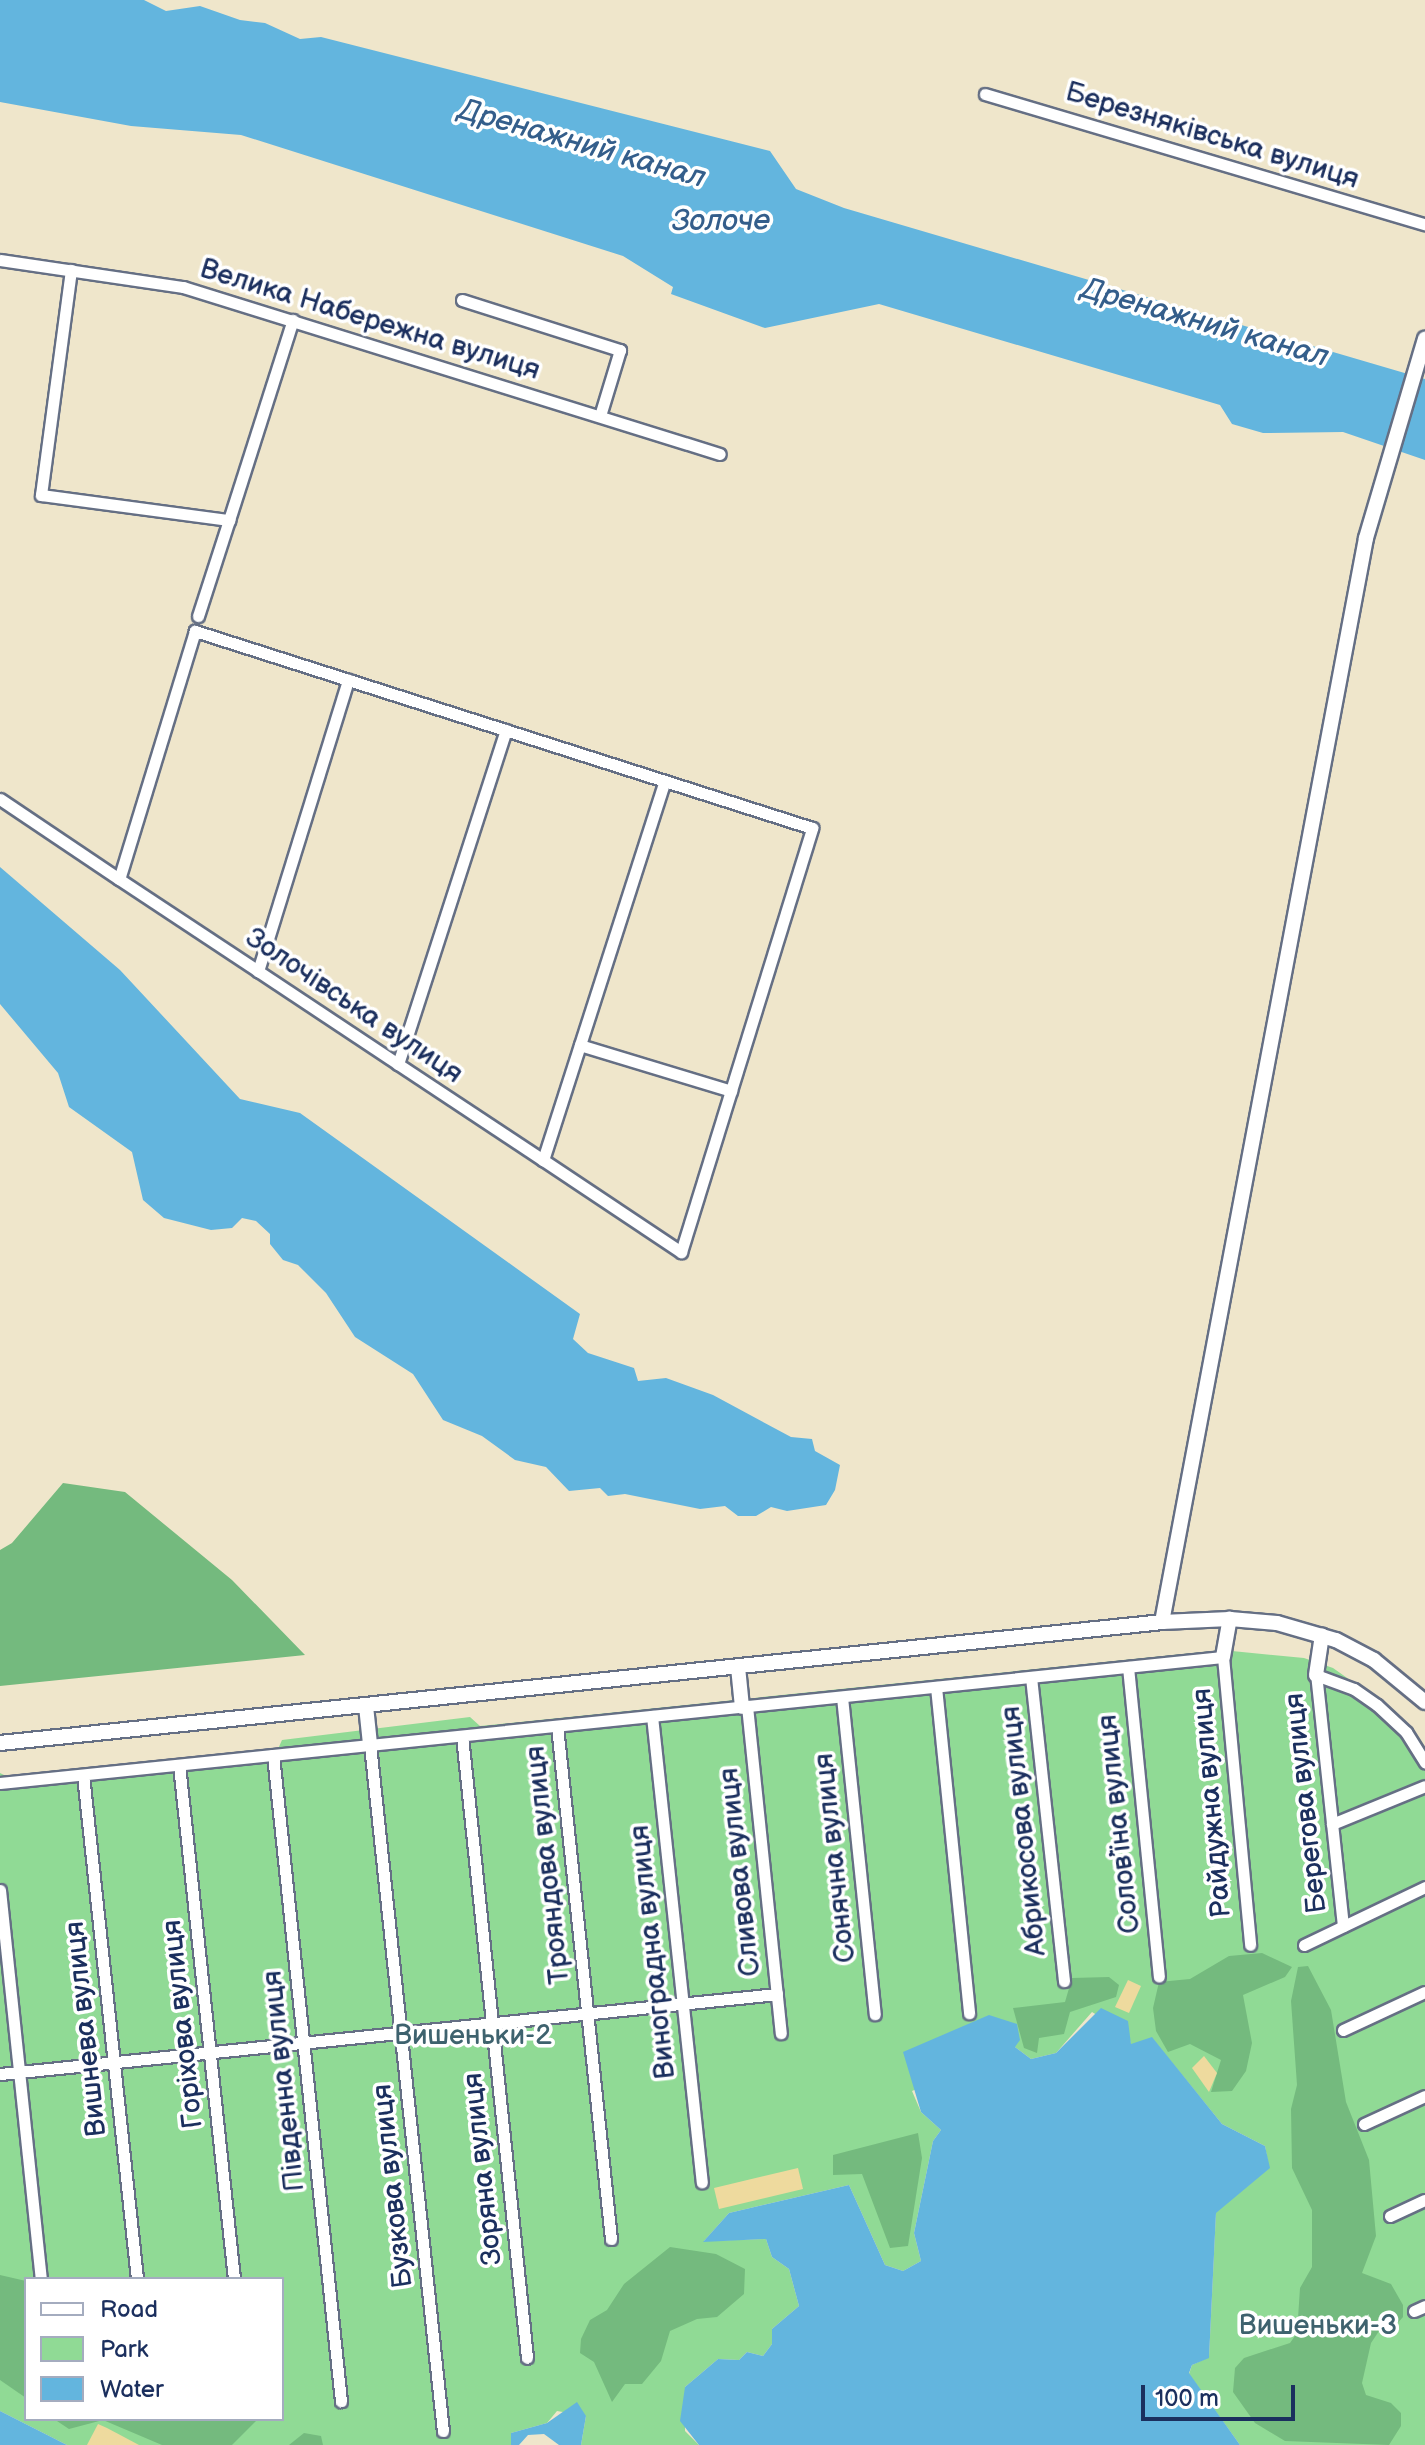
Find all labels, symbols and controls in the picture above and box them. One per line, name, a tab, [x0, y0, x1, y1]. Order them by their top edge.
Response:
street label: Березняківська вулиця	[1061, 75, 1363, 197]
water label: Дренажний канал	[454, 92, 710, 196]
water label: Золоче	[672, 203, 770, 239]
street label: Велика Набережна вулиця	[196, 252, 544, 388]
water label: Дренажний канал	[1077, 271, 1333, 375]
street label: Золочівська вулиця	[239, 921, 469, 1091]
street label: Райдужна вулиця	[1185, 1687, 1239, 1919]
street label: Берегова вулиця	[1278, 1691, 1334, 1915]
street label: Абрикосова вулиця	[994, 1704, 1054, 1958]
street label: Соловʼїна вулиця	[1091, 1713, 1147, 1935]
street label: Трояндова вулиця	[519, 1744, 577, 1986]
street label: Сонячна вулиця	[807, 1752, 863, 1964]
street label: Сливова вулиця	[712, 1766, 768, 1978]
street label: Виноградна вулиця	[623, 1823, 683, 2081]
street label: Горіхова вулиця	[155, 1918, 211, 2130]
street label: Вишнева вулиця	[58, 1920, 114, 2138]
street label: Південна вулиця	[256, 1969, 312, 2193]
park label: Вишеньки-2	[394, 2019, 552, 2053]
street label: Зоряна вулиця	[456, 2071, 510, 2267]
street label: Бузкова вулиця	[366, 2082, 420, 2290]
legend	[24, 2277, 284, 2421]
text: Road	[100, 2295, 158, 2324]
park label: Вишеньки-3	[1239, 2309, 1397, 2343]
text: Park	[100, 2335, 148, 2364]
scale bar	[1145, 2369, 1299, 2419]
text: Water	[100, 2375, 164, 2404]
text: 100 m	[1155, 2384, 1219, 2413]

